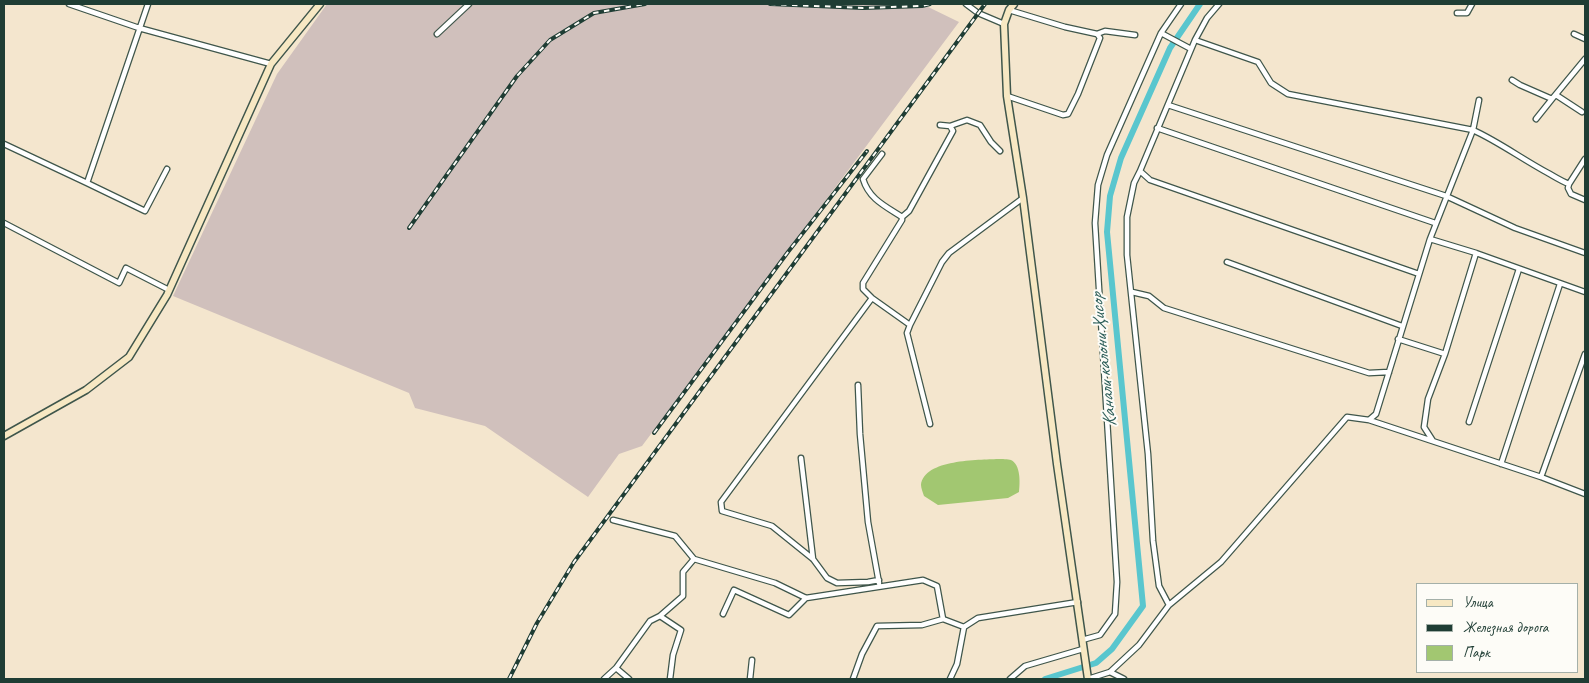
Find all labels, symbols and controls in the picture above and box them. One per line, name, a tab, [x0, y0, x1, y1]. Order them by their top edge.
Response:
water label: Канали калони Ҳисор	[1086, 292, 1122, 428]
legend	[1416, 583, 1579, 673]
text: Улица	[1463, 593, 1493, 612]
text: Железная дорога	[1463, 618, 1548, 637]
text: Парк	[1463, 643, 1490, 662]

